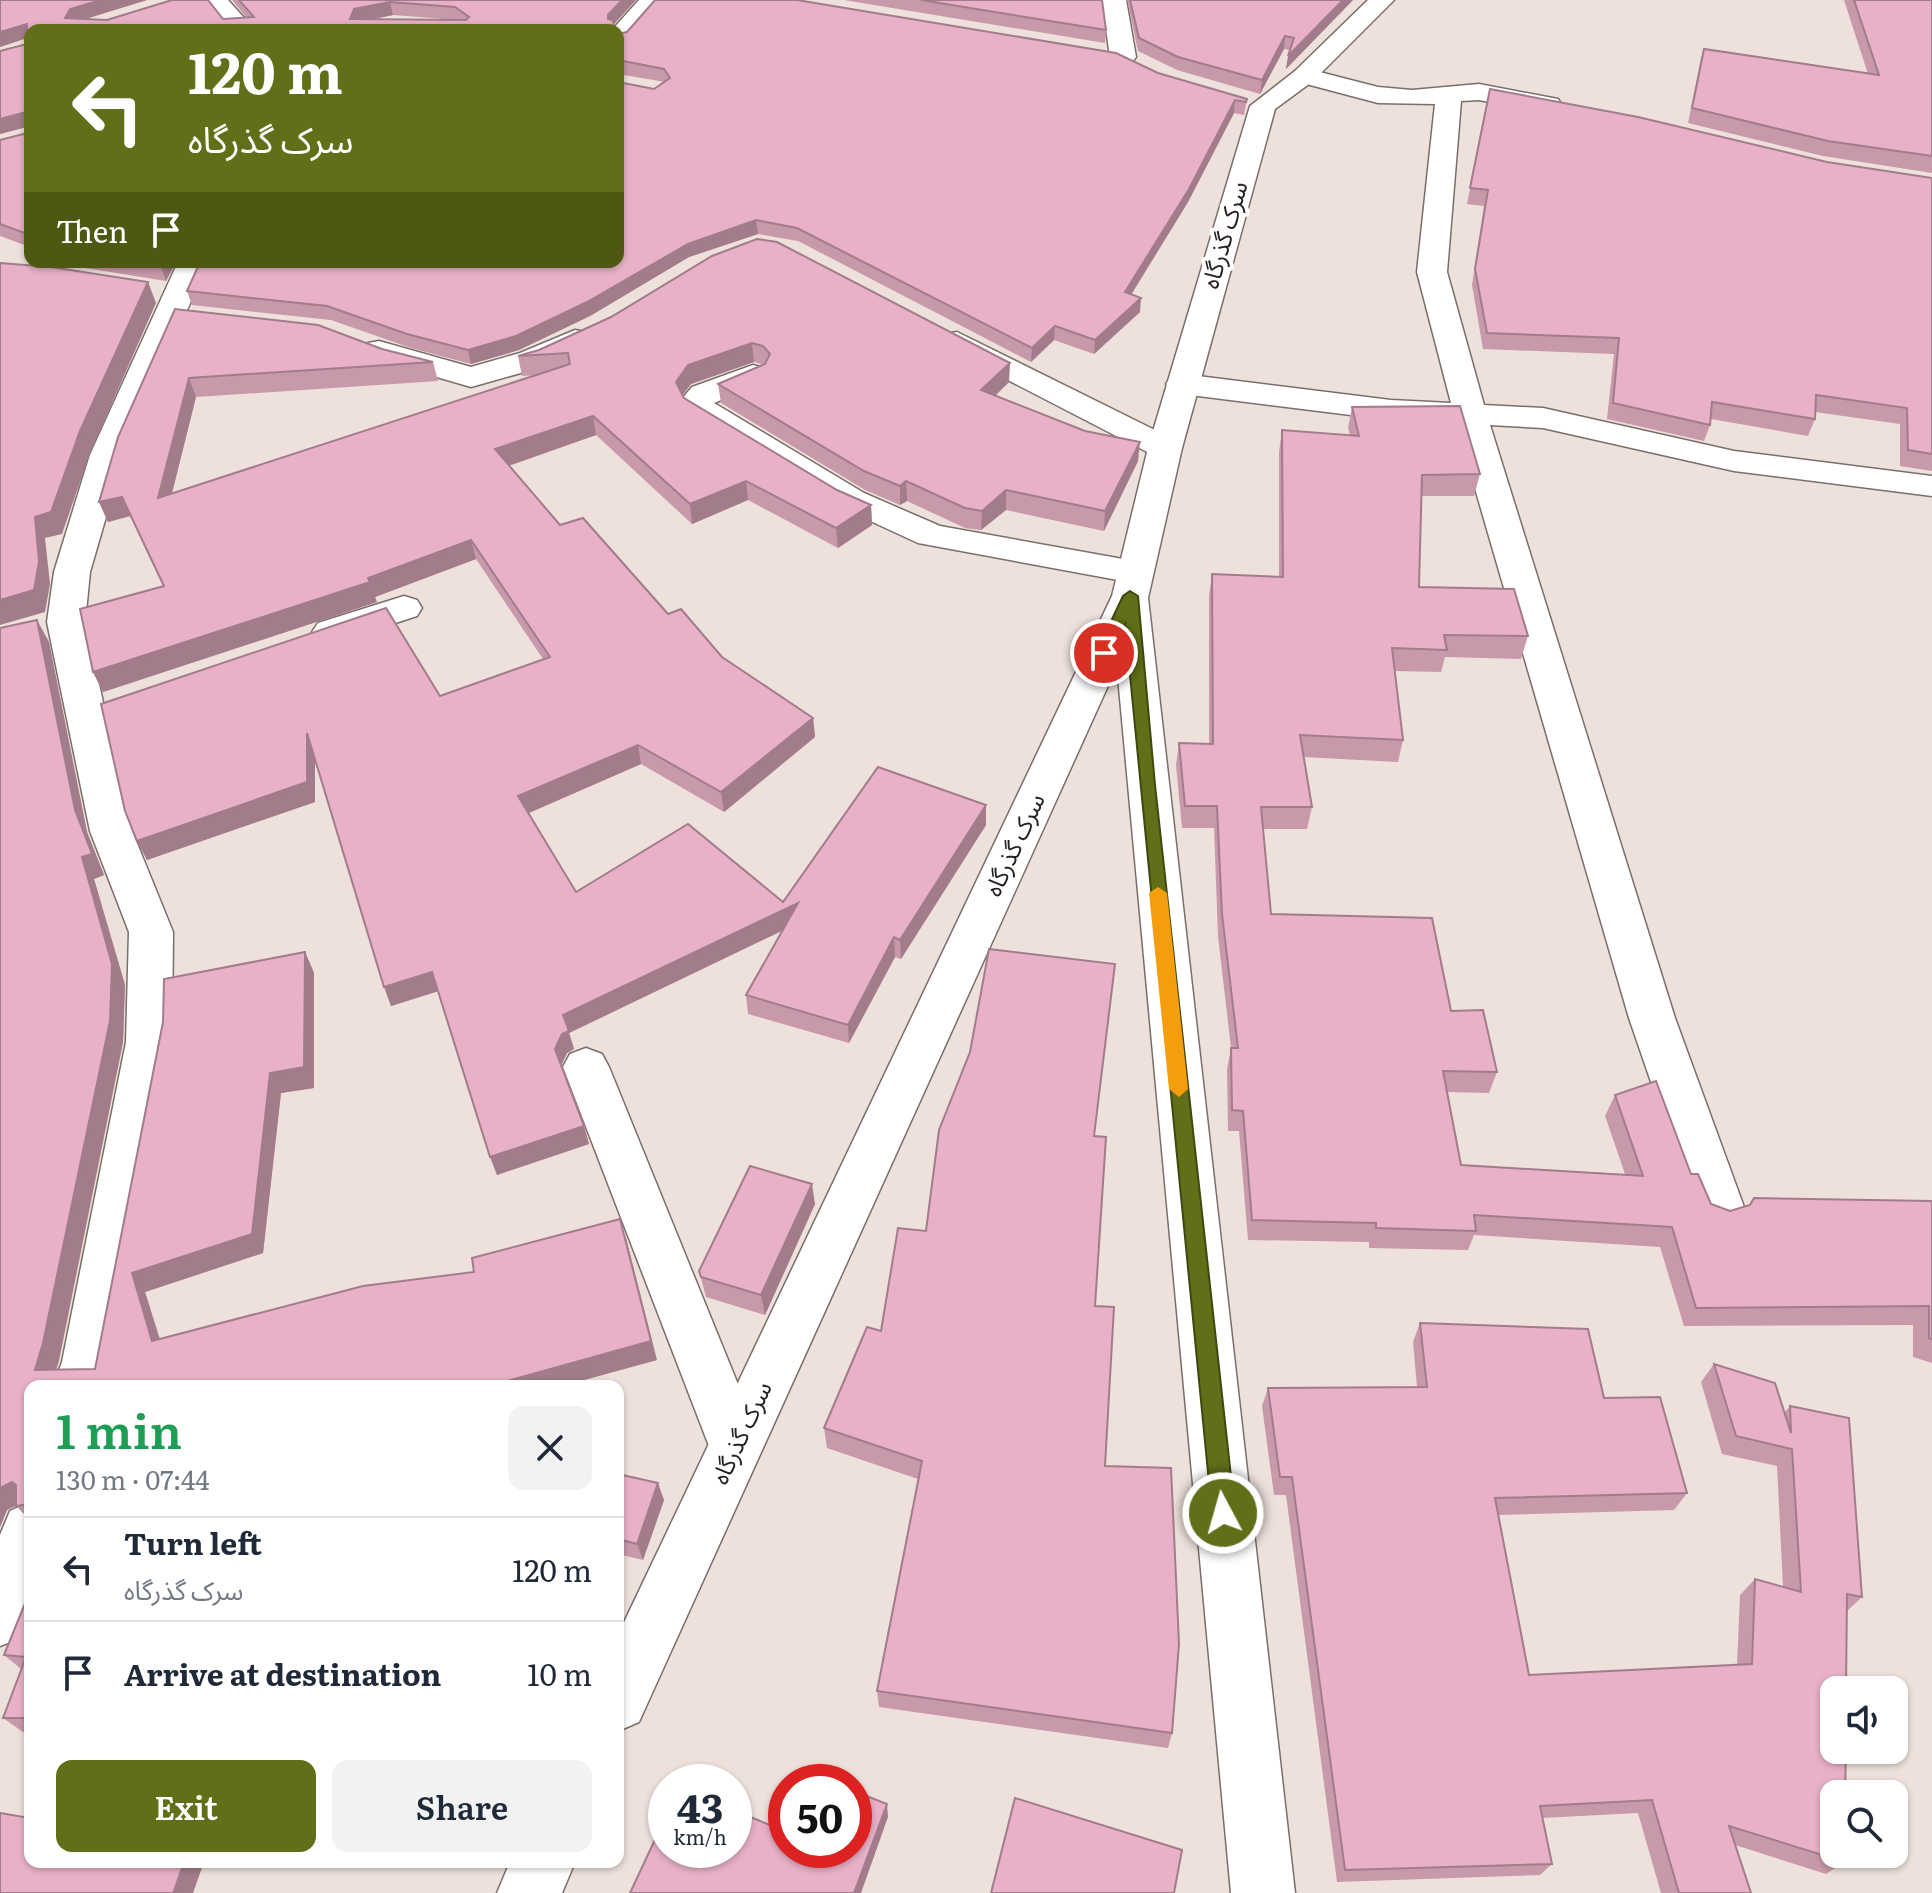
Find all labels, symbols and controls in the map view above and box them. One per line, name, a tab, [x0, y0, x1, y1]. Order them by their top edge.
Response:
text: 120 m	[188, 28, 343, 111]
icon: left	[56, 56, 160, 160]
text: سرک گذرگاه	[188, 111, 353, 164]
street label: سرک گذرگاه	[1191, 176, 1255, 292]
text: Then	[56, 208, 128, 252]
icon: arrive	[144, 208, 188, 252]
pin	[1070, 619, 1138, 687]
icon: arrive	[1082, 631, 1126, 675]
street label: سرک گذرگاه	[974, 787, 1052, 901]
street label: سرک گذرگاه	[701, 1375, 779, 1489]
text: 1 min	[56, 1393, 182, 1464]
button: close	[508, 1406, 592, 1490]
text: 130 m · 07:44	[56, 1459, 210, 1498]
position arrow	[1181, 1471, 1265, 1555]
text: Turn left	[124, 1520, 262, 1564]
icon: left	[56, 1547, 100, 1591]
text: 120 m	[512, 1547, 592, 1591]
text: سرک گذرگاه	[124, 1569, 244, 1608]
icon: arrive	[56, 1651, 100, 1695]
text: Arrive at destination	[124, 1651, 441, 1695]
text: 10 m	[527, 1651, 592, 1695]
map controls	[1820, 1676, 1908, 1868]
button: sound	[1820, 1676, 1908, 1764]
button: Exit	[56, 1760, 316, 1852]
button: Share	[332, 1760, 592, 1852]
speed limit sign: 50	[768, 1764, 872, 1868]
text: 43	[677, 1776, 723, 1835]
button: search	[1820, 1780, 1908, 1868]
text: km/h	[673, 1821, 727, 1851]

